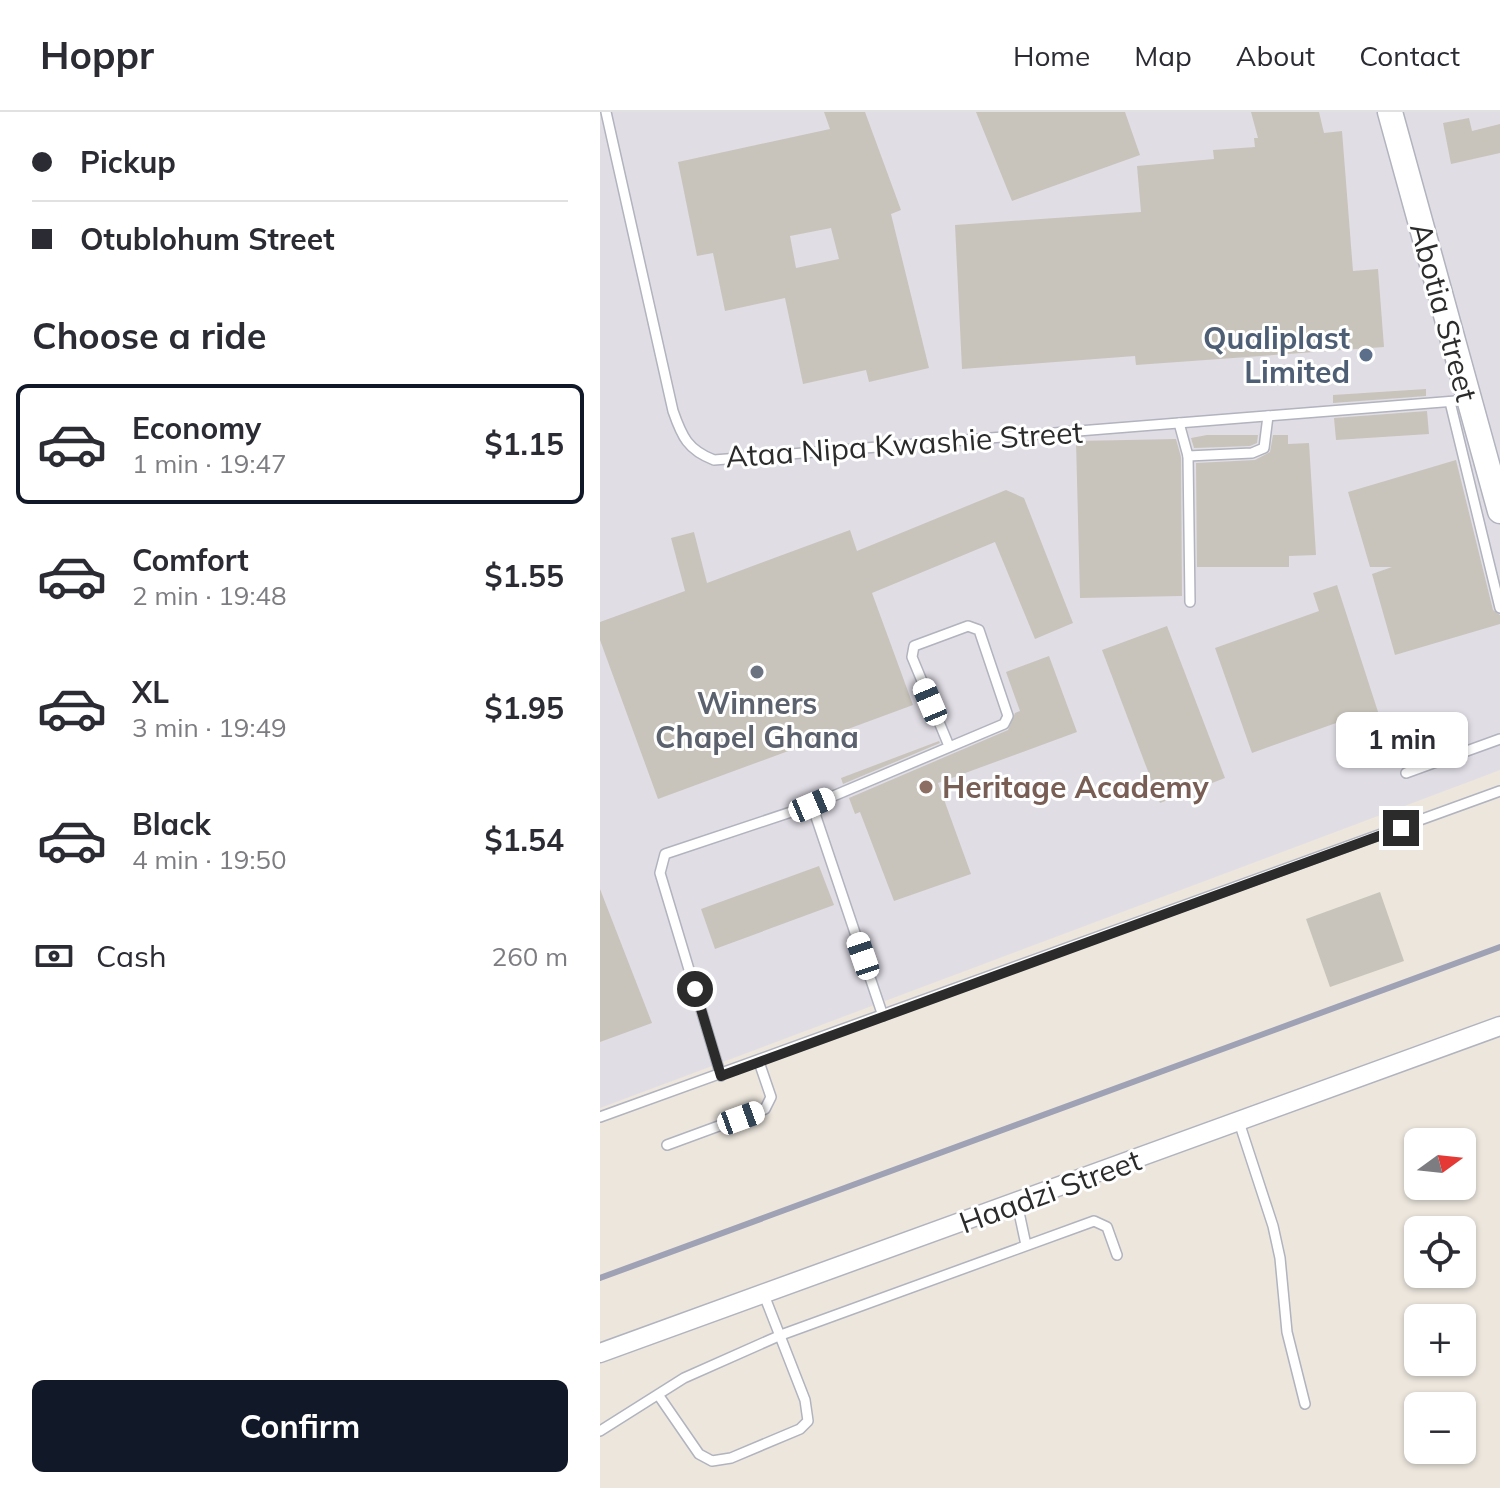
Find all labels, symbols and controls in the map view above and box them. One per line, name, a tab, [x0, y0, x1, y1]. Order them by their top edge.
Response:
text: Hoppr	[40, 31, 154, 79]
text: Home	[1013, 38, 1090, 73]
text: Map	[1134, 38, 1192, 73]
text: About	[1236, 38, 1315, 73]
text: Contact	[1359, 38, 1460, 73]
text: Pickup	[80, 143, 176, 181]
street label: Abotia Street	[1402, 218, 1486, 406]
text: Otublohum Street	[80, 220, 335, 258]
text: Choose a ride	[32, 313, 266, 358]
place label: Qualiplast Limited	[1203, 319, 1350, 391]
marker: Qualiplast Limited	[1357, 346, 1375, 364]
icon: car	[36, 408, 108, 480]
text: Economy	[132, 409, 261, 447]
street label: Ataa Nipa Kwashie Street	[724, 413, 1084, 475]
text: $1.15	[485, 425, 564, 463]
text: 1 min · 19:47	[132, 447, 287, 480]
icon: car	[36, 540, 108, 612]
text: Comfort	[132, 541, 249, 579]
text: $1.55	[485, 557, 564, 595]
text: 2 min · 19:48	[132, 579, 287, 612]
marker: Winners Chapel Ghana	[748, 663, 766, 681]
icon: car	[36, 672, 108, 744]
text: XL	[132, 673, 169, 711]
car	[910, 675, 950, 729]
place label: Winners Chapel Ghana	[655, 684, 859, 756]
text: $1.95	[485, 689, 564, 727]
text: 3 min · 19:49	[132, 711, 287, 744]
callout: 1 min	[1335, 712, 1467, 768]
text: 1 min	[1368, 723, 1436, 756]
place label: Heritage Academy	[942, 768, 1209, 806]
marker: Heritage Academy	[917, 778, 935, 796]
car	[785, 785, 839, 825]
icon: car	[36, 804, 108, 876]
text: Black	[132, 805, 211, 843]
route end	[1383, 810, 1419, 846]
text: $1.54	[485, 821, 564, 859]
text: 4 min · 19:50	[132, 843, 287, 876]
car	[844, 929, 882, 983]
icon: cash	[32, 934, 76, 978]
text: Cash	[96, 937, 167, 975]
text: 260 m	[492, 940, 568, 973]
route start	[677, 971, 713, 1007]
car	[714, 1099, 768, 1137]
north arrow	[1404, 1128, 1476, 1200]
map controls	[1404, 1128, 1476, 1464]
street label: Haadzi Street	[954, 1141, 1146, 1241]
button: locate	[1404, 1216, 1476, 1288]
button: +	[1404, 1304, 1476, 1376]
button: Confirm	[32, 1380, 568, 1472]
button: −	[1404, 1392, 1476, 1464]

